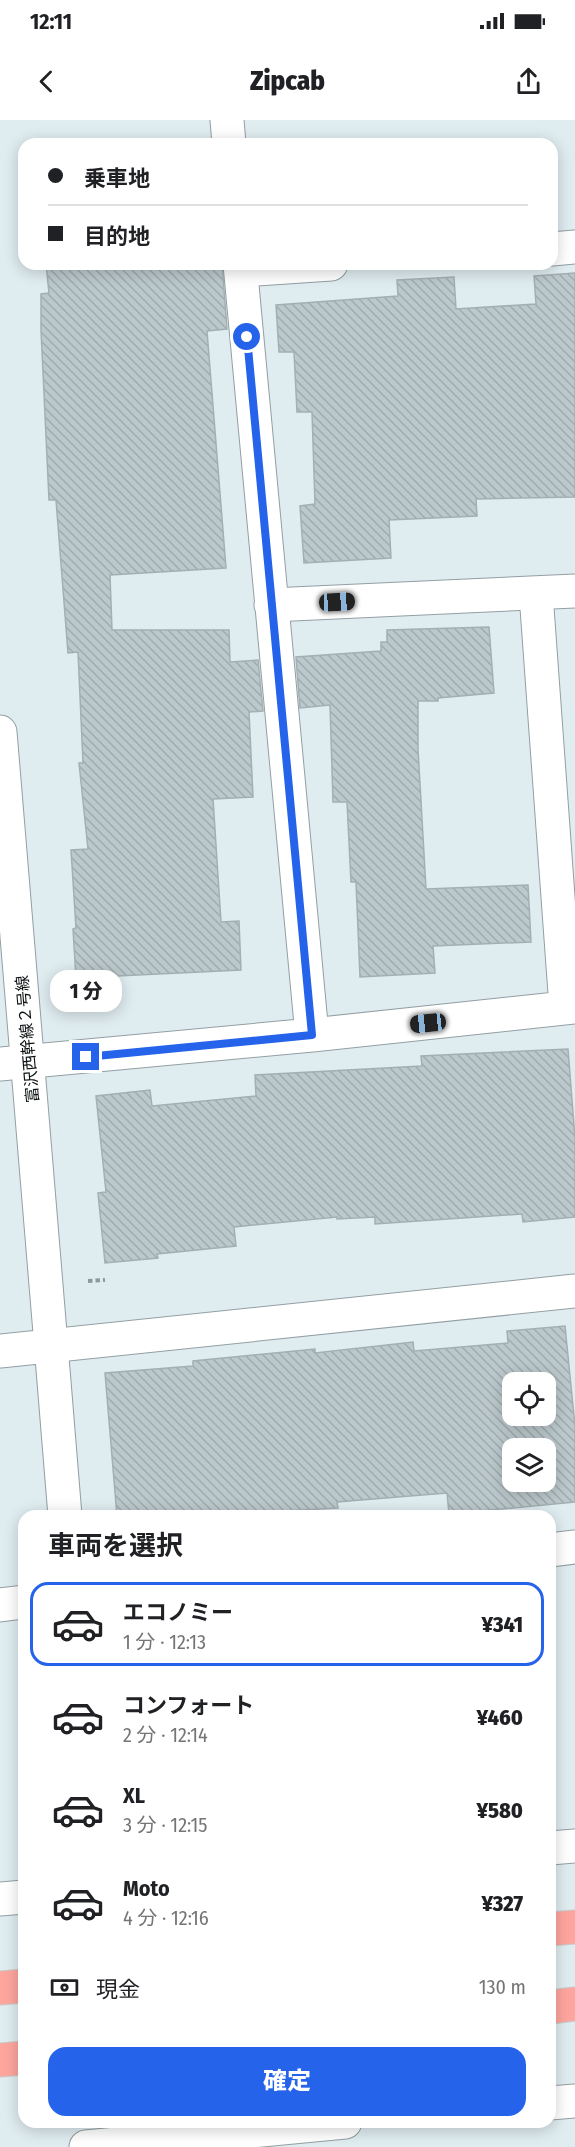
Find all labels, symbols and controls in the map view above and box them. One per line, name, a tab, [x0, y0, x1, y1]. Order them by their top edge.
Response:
text: 12:11	[30, 8, 72, 35]
icon: back	[30, 65, 63, 98]
text: Zipcab	[250, 65, 325, 97]
icon: share	[512, 65, 545, 98]
text: 乗車地	[84, 165, 150, 192]
text: 目的地	[84, 223, 150, 250]
route start	[233, 323, 260, 350]
car	[319, 592, 355, 612]
callout: 1 分	[50, 970, 122, 1012]
street label: 富沢西幹線２号線	[12, 974, 43, 1104]
text: 1 分	[70, 979, 102, 1003]
car	[409, 1012, 447, 1034]
route end	[72, 1043, 99, 1070]
map controls	[502, 1372, 556, 1492]
button: locate	[502, 1372, 556, 1426]
button: layers	[502, 1438, 556, 1492]
text: 車両を選択	[48, 1530, 183, 1562]
icon: car	[51, 1597, 105, 1651]
text: エコノミー	[123, 1599, 233, 1626]
text: ¥341	[482, 1611, 523, 1638]
text: 1 分 · 12:13	[123, 1630, 206, 1654]
icon: car	[51, 1690, 105, 1744]
text: コンフォート	[123, 1692, 254, 1719]
text: ¥460	[476, 1704, 523, 1731]
text: 2 分 · 12:14	[123, 1723, 208, 1747]
text: XL	[123, 1782, 145, 1809]
icon: car	[51, 1783, 105, 1837]
text: ¥580	[477, 1797, 523, 1824]
text: 3 分 · 12:15	[123, 1813, 207, 1837]
text: Moto	[123, 1875, 170, 1902]
icon: car	[51, 1876, 105, 1930]
text: ¥327	[481, 1890, 523, 1917]
text: 4 分 · 12:16	[123, 1906, 209, 1930]
icon: cash	[48, 1971, 81, 2004]
text: 130 m	[479, 1975, 526, 1999]
text: 現金	[96, 1976, 140, 2003]
button: 確定	[48, 2047, 526, 2116]

